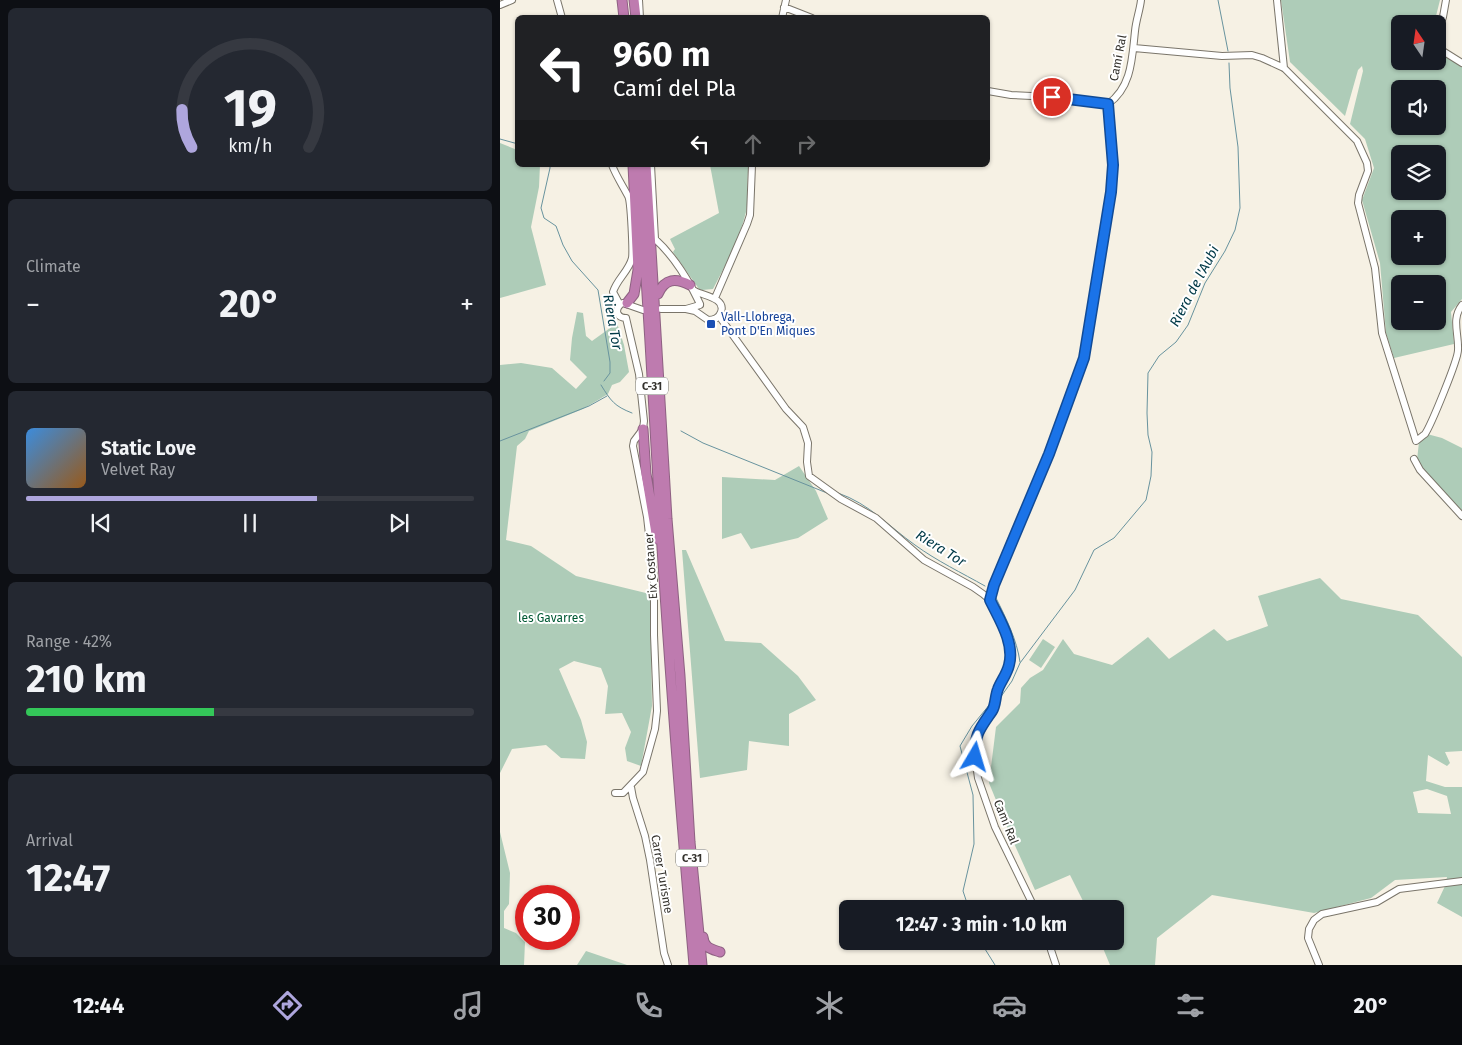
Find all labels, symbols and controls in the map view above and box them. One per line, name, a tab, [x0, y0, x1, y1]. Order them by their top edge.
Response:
north arrow	[1391, 15, 1446, 70]
map controls	[1391, 15, 1446, 330]
text: 960 m	[613, 33, 711, 75]
street label: Camí Ral	[1107, 33, 1129, 82]
icon: left	[530, 35, 595, 100]
text: Camí del Pla	[613, 75, 736, 102]
pin	[1031, 76, 1073, 118]
text: 19	[223, 77, 277, 140]
button: sound	[1391, 80, 1446, 135]
icon: arrive	[1038, 83, 1066, 111]
icon: left	[686, 130, 714, 158]
icon: ahead	[739, 130, 767, 158]
icon: right	[792, 130, 820, 158]
text: km/h	[228, 135, 272, 157]
button: layers	[1391, 145, 1446, 200]
button: +	[1391, 210, 1446, 265]
water label: Riera de l'Aubi	[1166, 243, 1223, 330]
text: Climate	[26, 257, 81, 276]
button: −	[1391, 275, 1446, 330]
text: 20°	[219, 281, 281, 327]
text: −	[26, 288, 40, 321]
text: +	[460, 288, 474, 321]
water label: Riera Tor	[599, 293, 626, 352]
place label: Vall-Llobrega, Pont D'En Miques	[721, 310, 815, 338]
marker: Vall-Llobrega, Pont D'En Miques	[705, 318, 717, 330]
road number: C-31	[636, 378, 668, 394]
text: Static Love	[101, 437, 196, 460]
text: Velvet Ray	[101, 460, 175, 479]
icon: previous	[87, 509, 115, 537]
icon: pause	[236, 509, 264, 537]
icon: next	[385, 509, 413, 537]
water label: Riera Tor	[913, 526, 969, 571]
street label: Eix Costaner	[642, 532, 660, 600]
park label: les Gavarres	[518, 611, 584, 625]
text: Range · 42%	[26, 632, 112, 651]
text: 210 km	[26, 656, 147, 702]
position arrow	[948, 730, 1000, 782]
street label: Camí Ral	[991, 798, 1021, 847]
text: Arrival	[26, 831, 73, 850]
street label: Carrer Turisme	[648, 834, 676, 914]
road number: C-31	[676, 850, 708, 866]
text: 12:47	[26, 855, 110, 901]
speed limit sign: 30	[515, 885, 580, 950]
text: 12:47 · 3 min · 1.0 km	[896, 913, 1067, 936]
icon: directions	[270, 988, 305, 1023]
icon: music	[451, 988, 486, 1023]
icon: phone	[631, 988, 666, 1023]
icon: climate	[812, 988, 847, 1023]
icon: car	[992, 988, 1027, 1023]
icon: filters	[1173, 988, 1208, 1023]
text: 12:44	[73, 992, 124, 1019]
text: 20°	[1353, 992, 1389, 1019]

